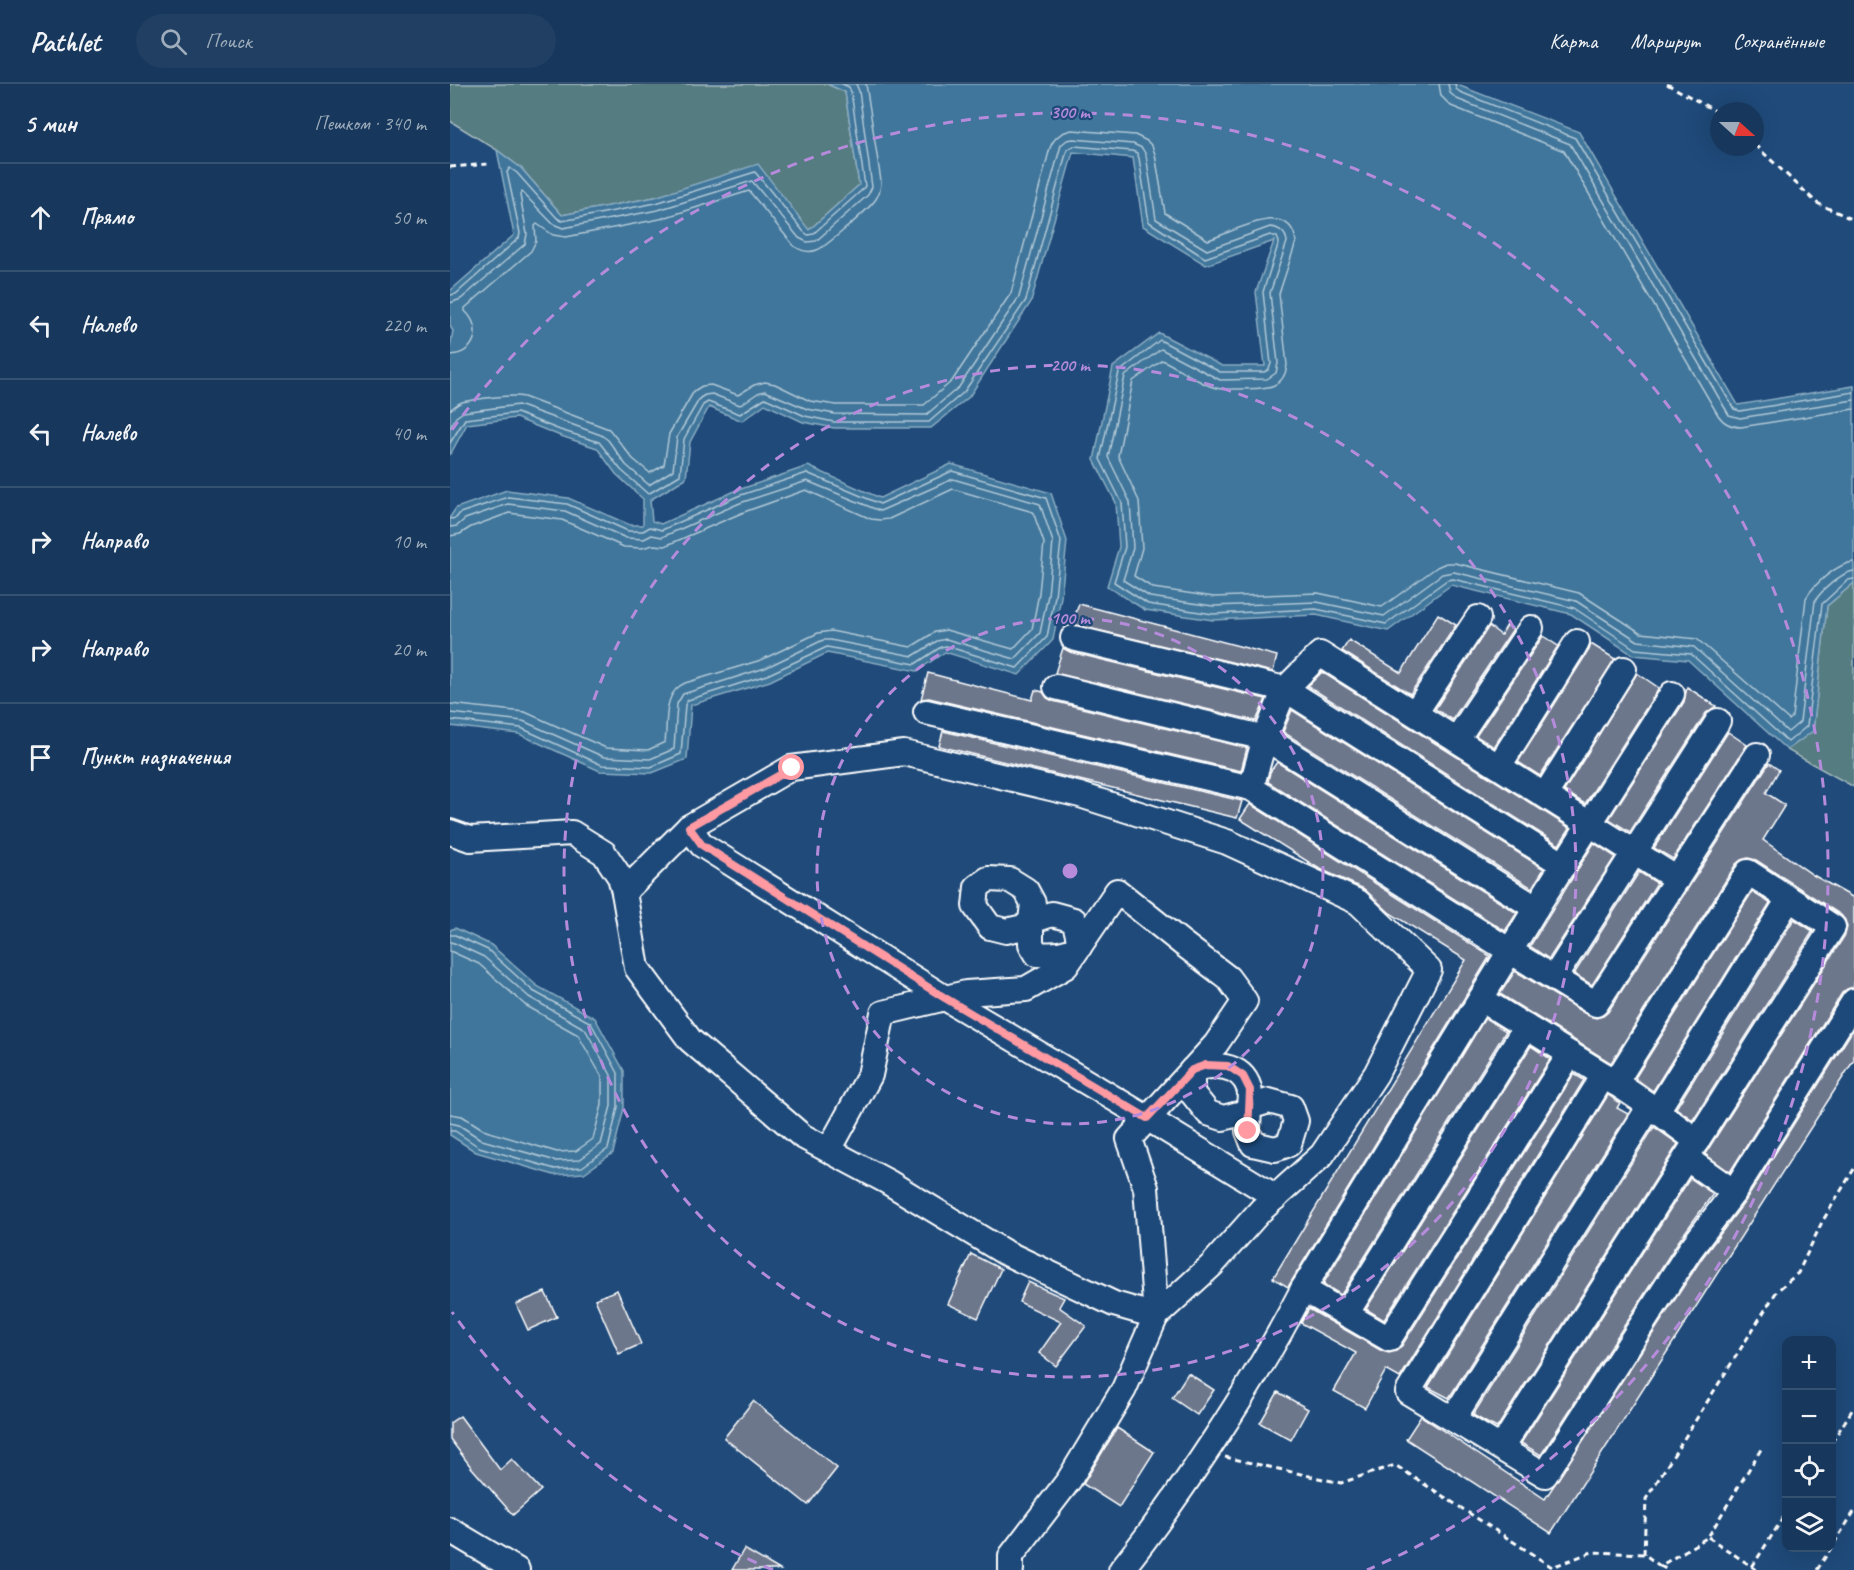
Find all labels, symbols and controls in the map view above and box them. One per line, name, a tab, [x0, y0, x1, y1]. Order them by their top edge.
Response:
search box	[136, 14, 556, 68]
text: Pathlet	[30, 24, 100, 59]
icon: search	[157, 25, 190, 58]
text: Поиск	[205, 27, 252, 55]
text: Карта	[1549, 28, 1598, 54]
text: Маршрут	[1631, 28, 1700, 54]
text: Сохранённые	[1733, 28, 1824, 54]
text: 300 m	[1051, 101, 1091, 123]
north arrow	[1710, 102, 1764, 156]
text: 5 мин	[24, 107, 76, 140]
text: Пешком · 340 m	[314, 111, 426, 136]
icon: ahead	[24, 201, 57, 234]
text: Прямо	[81, 203, 133, 231]
text: 50 m	[392, 205, 426, 230]
icon: left	[24, 309, 57, 342]
text: Налево	[81, 311, 137, 339]
text: 220 m	[383, 313, 426, 338]
text: 200 m	[1051, 354, 1091, 376]
icon: left	[24, 417, 57, 450]
text: Налево	[81, 419, 137, 447]
text: 40 m	[392, 421, 426, 446]
icon: right	[24, 525, 57, 558]
text: Направо	[81, 527, 148, 555]
text: 10 m	[392, 529, 426, 554]
text: 100 m	[1051, 607, 1091, 629]
icon: right	[24, 633, 57, 666]
text: Направо	[81, 635, 148, 663]
text: 20 m	[392, 637, 426, 662]
icon: arrive	[24, 741, 57, 774]
text: Пункт назначения	[81, 743, 230, 771]
route start	[778, 754, 804, 780]
centre of rings	[1060, 861, 1080, 881]
route end	[1234, 1117, 1260, 1143]
map controls	[1782, 1336, 1836, 1552]
button: +	[1782, 1336, 1836, 1390]
button: −	[1782, 1390, 1836, 1444]
button: locate	[1782, 1444, 1836, 1498]
button: layers	[1782, 1498, 1836, 1552]

